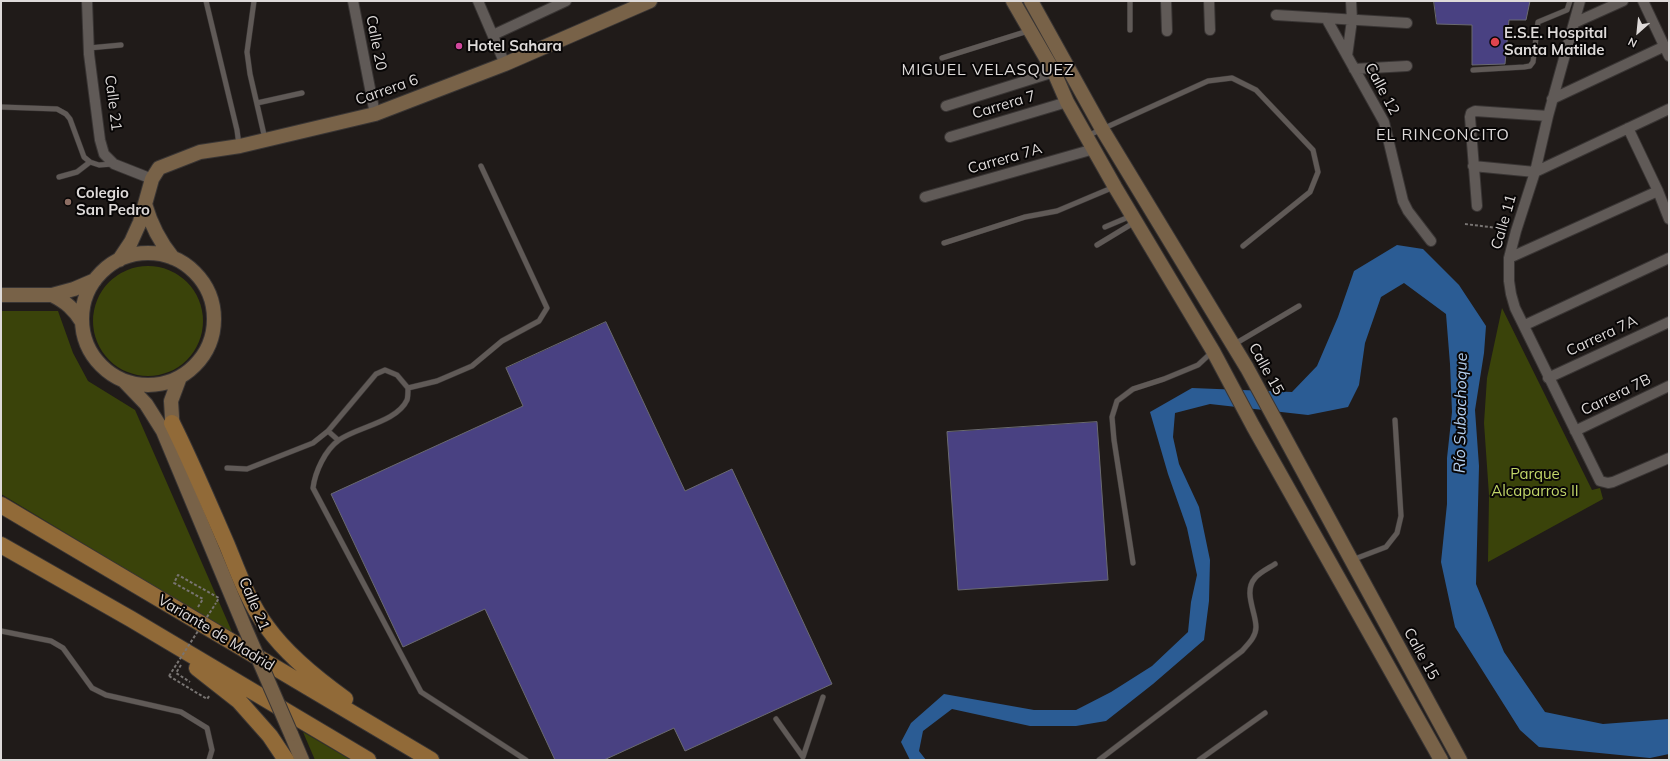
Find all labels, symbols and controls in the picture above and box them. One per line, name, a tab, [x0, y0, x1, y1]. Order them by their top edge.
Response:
north arrow	[1618, 12, 1658, 52]
street label: Calle 20	[362, 14, 390, 72]
place label: E.S.E. Hospital Santa Matilde	[1504, 24, 1607, 59]
text: N	[1626, 35, 1639, 51]
marker: E.S.E. Hospital Santa Matilde	[1489, 36, 1501, 48]
place label: Hotel Sahara	[467, 37, 562, 55]
marker: Hotel Sahara	[454, 41, 464, 51]
district label: MIGUEL VELASQUEZ	[901, 60, 1075, 80]
street label: Calle 12	[1361, 60, 1403, 118]
street label: Carrera 6	[353, 71, 421, 109]
street label: Calle 21	[101, 74, 125, 132]
street label: Carrera 7	[970, 87, 1038, 123]
district label: EL RINCONCITO	[1376, 125, 1510, 145]
street label: Carrera 7A	[966, 140, 1044, 178]
place label: Colegio San Pedro	[76, 184, 150, 219]
street label: Calle 11	[1488, 192, 1520, 252]
marker: Colegio San Pedro	[63, 197, 73, 207]
street label: Carrera 7A	[1564, 312, 1640, 360]
street label: Calle 15	[1244, 340, 1288, 398]
water label: Río Subachoque	[1450, 353, 1472, 473]
street label: Carrera 7B	[1578, 370, 1654, 420]
park label: Parque Alcaparros II	[1491, 465, 1579, 500]
street label: Calle 21	[235, 575, 273, 633]
street label: Variante de Madrid	[155, 591, 277, 675]
street label: Calle 15	[1399, 625, 1443, 683]

